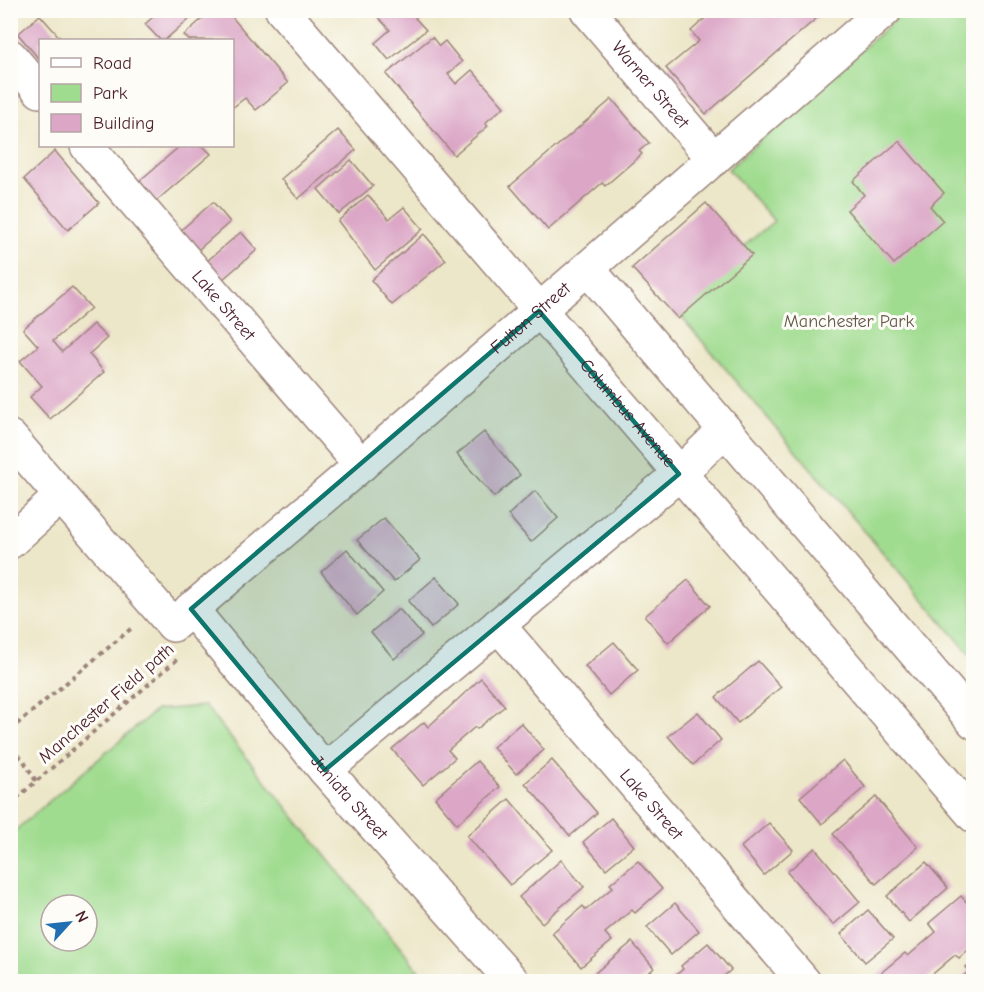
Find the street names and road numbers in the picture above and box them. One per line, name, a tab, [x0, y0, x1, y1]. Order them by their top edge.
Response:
street label: Warner Street	[607, 37, 694, 134]
street label: Lake Street	[187, 266, 260, 346]
street label: Fulton Street	[487, 277, 576, 359]
street label: Columbus Avenue	[575, 355, 680, 472]
street label: Manchester Field path	[34, 639, 178, 768]
street label: Juniata Street	[306, 751, 392, 845]
street label: Lake Street	[615, 765, 688, 845]

